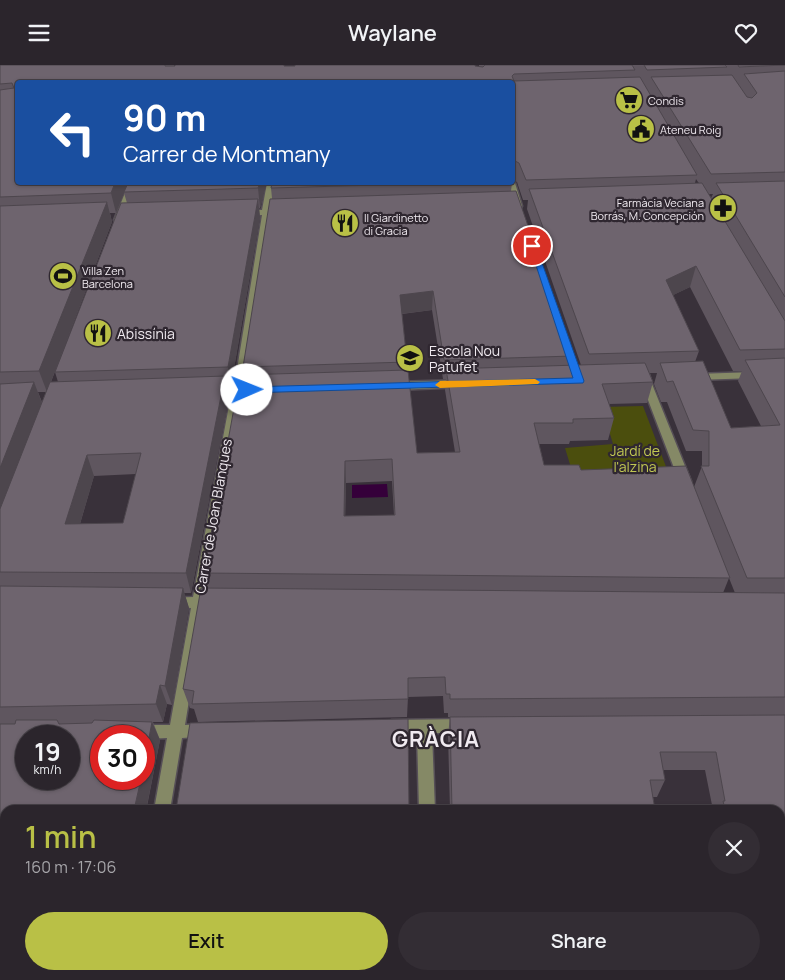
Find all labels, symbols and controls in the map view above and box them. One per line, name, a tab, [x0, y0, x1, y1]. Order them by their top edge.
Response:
text: Waylane	[348, 18, 437, 48]
icon: menu	[25, 19, 53, 47]
icon: heart	[732, 19, 760, 47]
supermarket icon: Condis	[614, 85, 644, 115]
place label: Condis	[648, 93, 684, 108]
text: 90 m	[123, 94, 206, 142]
icon: left	[40, 100, 105, 165]
public building icon: Ateneu Roig	[626, 114, 656, 144]
place label: Ateneu Roig	[660, 122, 721, 137]
text: Carrer de Montmany	[123, 139, 331, 169]
pharmacy icon: Farmàcia Veciana Borrás, M. Concepción	[708, 193, 738, 223]
place label: Farmàcia Veciana Borrás, M. Concepción	[591, 195, 704, 223]
restaurant icon: Il Giardinetto di Gracia	[330, 208, 360, 238]
place label: Il Giardinetto di Gracia	[364, 210, 429, 238]
pin	[511, 225, 553, 267]
icon: arrive	[518, 232, 546, 260]
sports icon: Villa Zen Barcelona	[48, 261, 78, 291]
place label: Villa Zen Barcelona	[82, 263, 133, 291]
restaurant icon: Abissínia	[83, 318, 113, 348]
place label: Abissínia	[117, 324, 175, 343]
place label: Escola Nou Patufet	[429, 341, 500, 376]
school or university icon: Escola Nou Patufet	[395, 343, 425, 373]
position arrow	[220, 363, 272, 415]
street label: Carrer de Joan Blanques	[190, 437, 236, 595]
park label: Jardí de l'alzina	[610, 441, 660, 476]
district label: GRÀCIA	[392, 724, 480, 754]
speed limit sign: 30	[90, 725, 155, 790]
text: 19	[34, 734, 61, 769]
text: km/h	[34, 761, 61, 778]
text: 1 min	[25, 816, 97, 857]
button: close	[708, 822, 760, 874]
text: 160 m · 17:06	[25, 856, 116, 878]
button: Exit	[25, 912, 388, 970]
button: Share	[398, 912, 760, 970]

